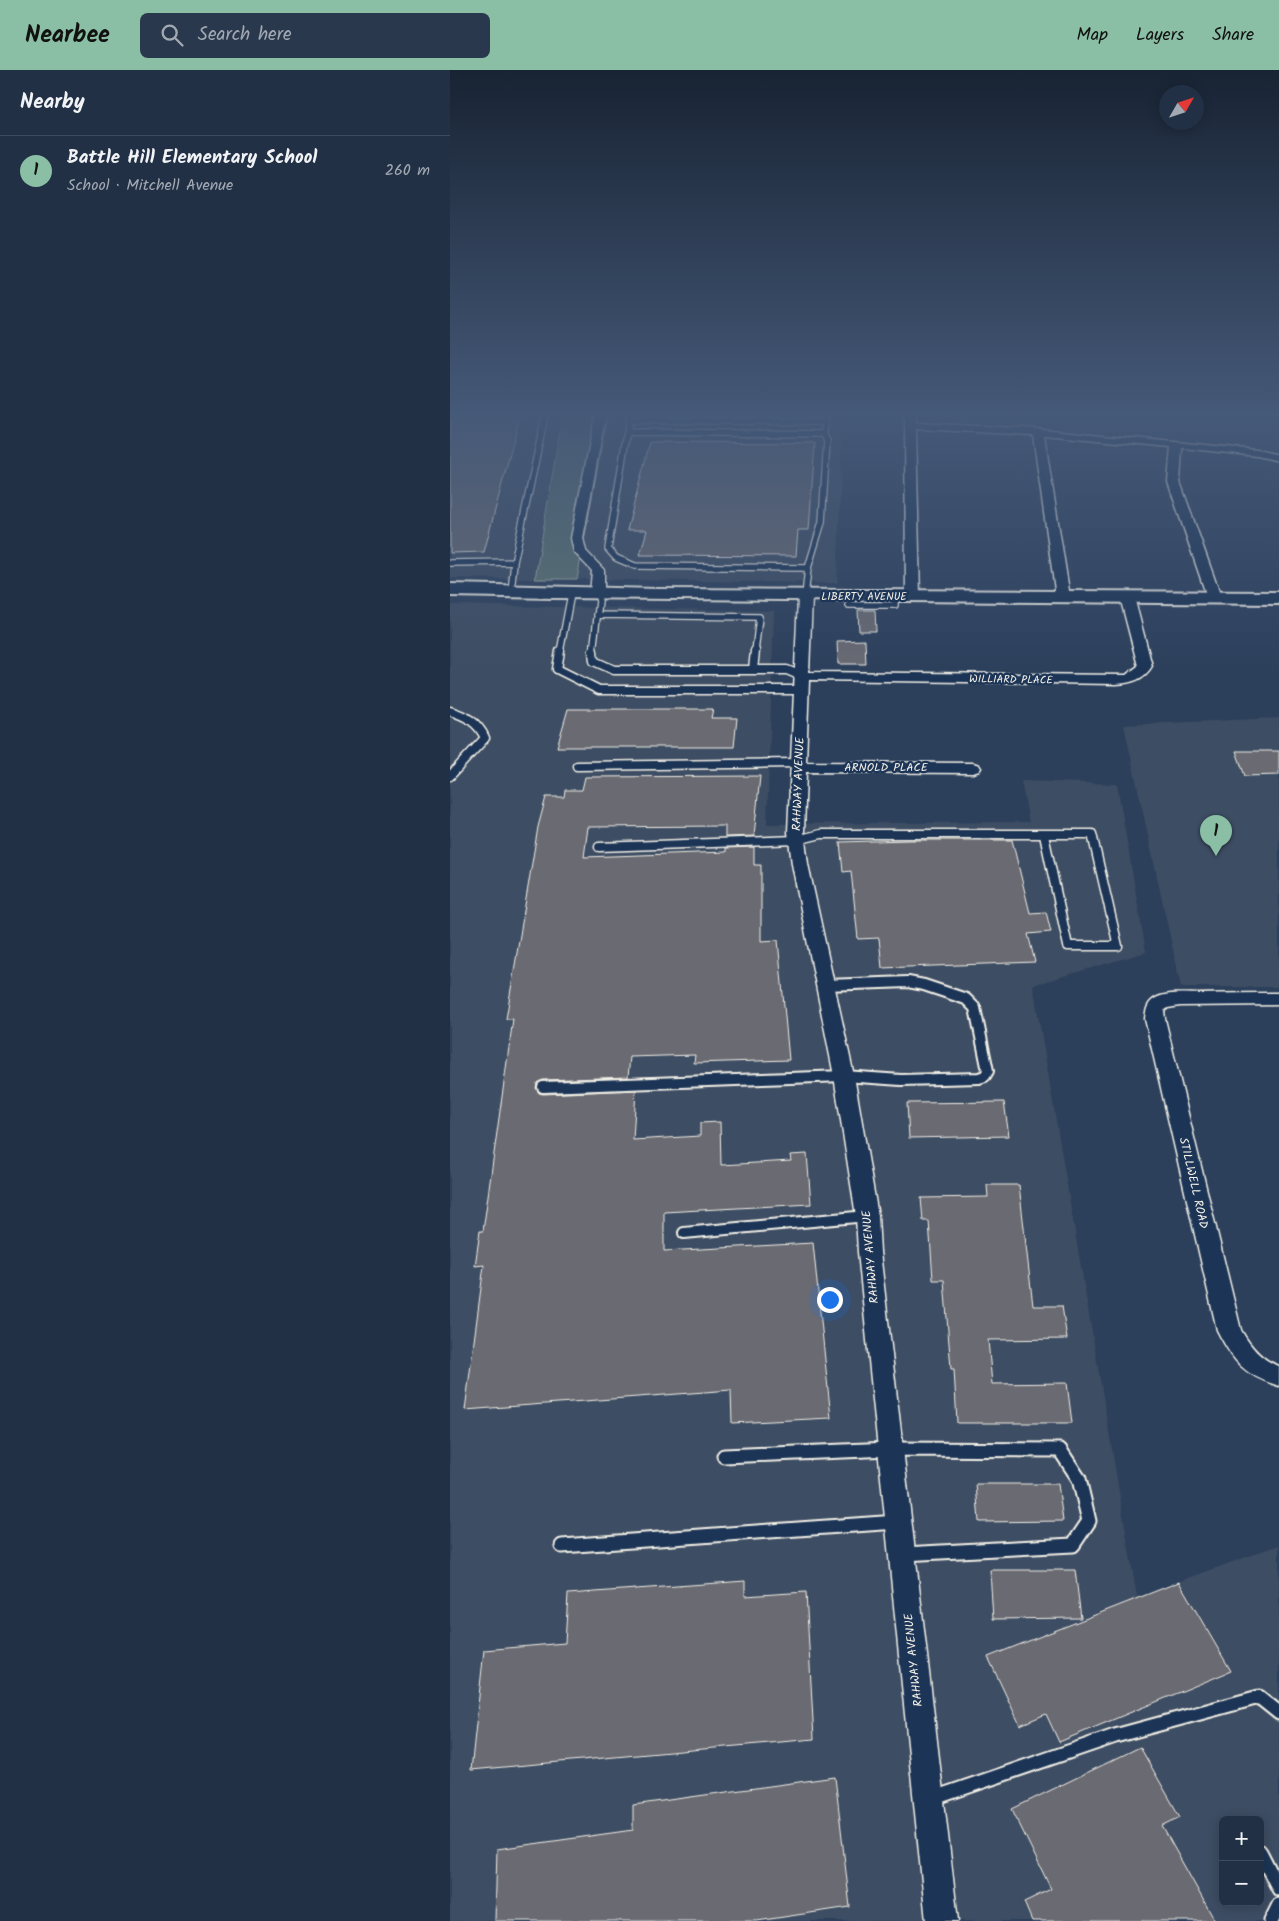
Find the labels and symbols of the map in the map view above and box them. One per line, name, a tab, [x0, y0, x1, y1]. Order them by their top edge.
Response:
north arrow	[1159, 85, 1204, 130]
street label: LIBERTY AVENUE	[821, 588, 907, 606]
street label: WILLIARD PLACE	[969, 670, 1054, 690]
street label: RAHWAY AVENUE	[787, 736, 810, 831]
street label: ARNOLD PLACE	[844, 758, 929, 777]
pin: 1	[1200, 815, 1232, 856]
street label: STILLWELL ROAD	[1174, 1135, 1213, 1231]
street label: RAHWAY AVENUE	[857, 1208, 884, 1304]
your location	[817, 1287, 843, 1313]
street label: RAHWAY AVENUE	[899, 1611, 928, 1708]

